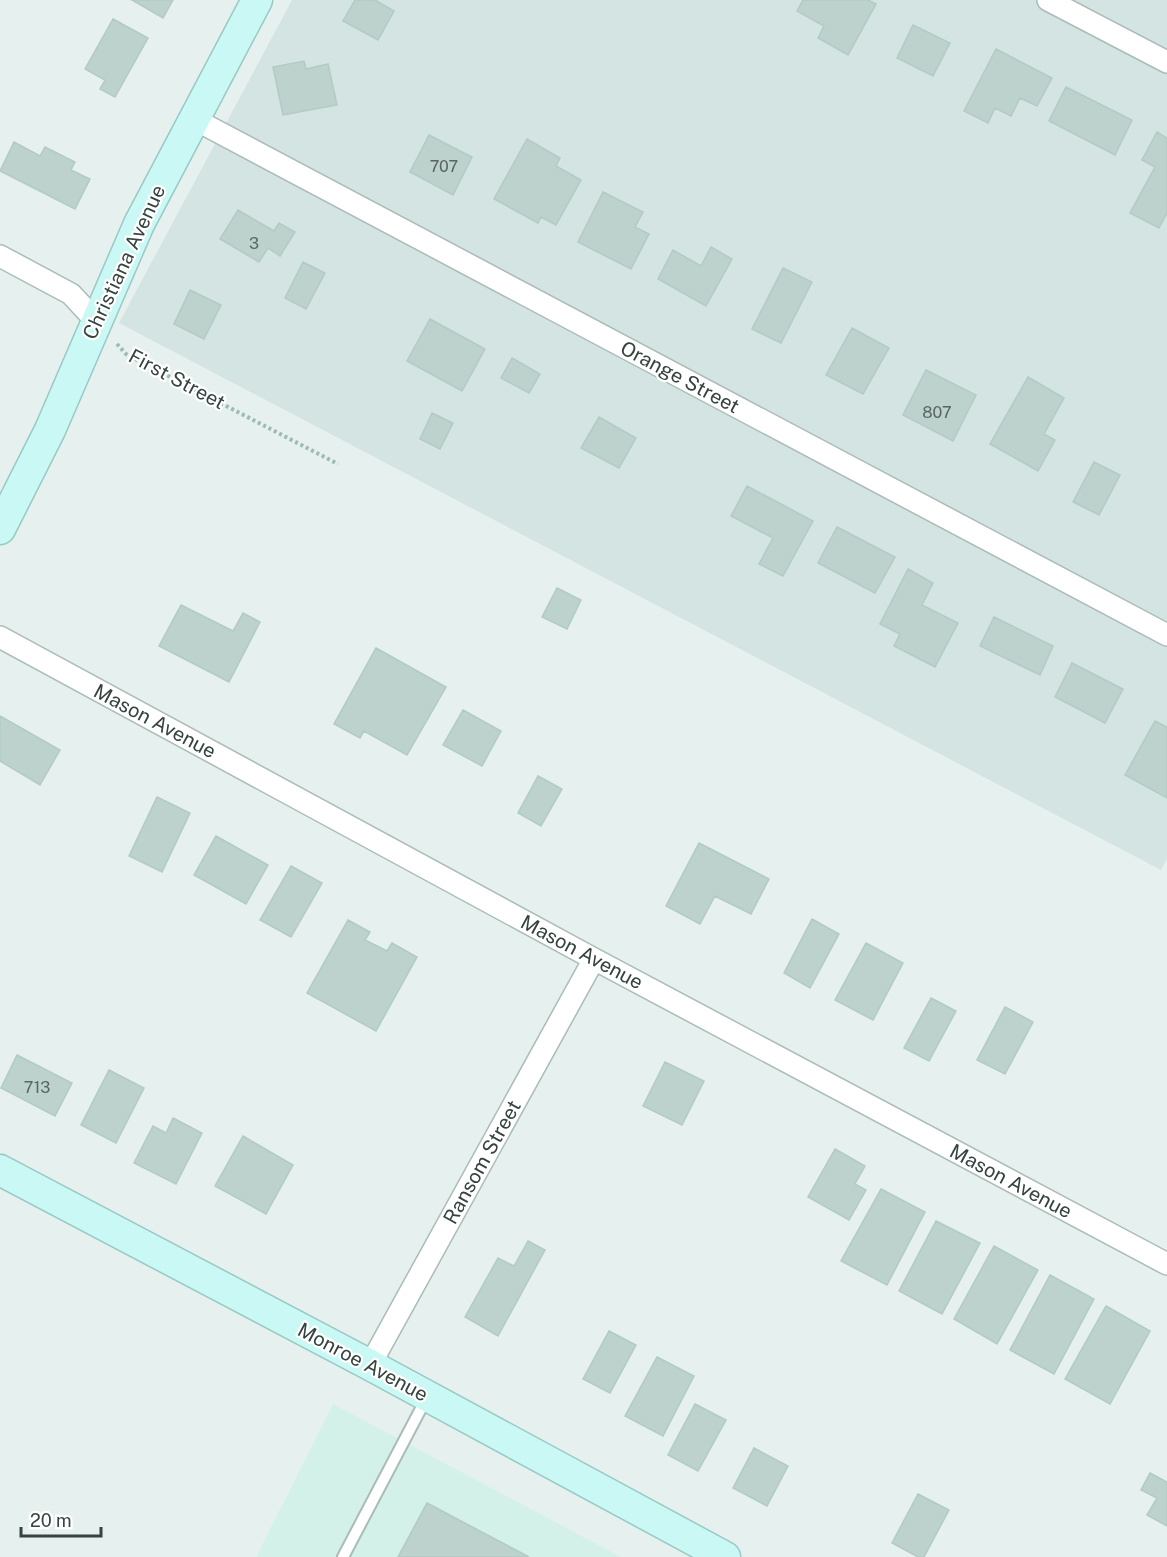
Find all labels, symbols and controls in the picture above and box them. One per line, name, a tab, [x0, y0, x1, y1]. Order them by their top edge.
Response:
house number: 707	[430, 157, 458, 176]
street label: Christiana Avenue	[78, 181, 170, 343]
house number: 3	[249, 234, 259, 253]
street label: Orange Street	[616, 336, 744, 418]
street label: First Street	[125, 344, 229, 414]
house number: 807	[922, 403, 952, 422]
street label: Mason Avenue	[90, 679, 220, 763]
street label: Mason Avenue	[517, 910, 647, 994]
house number: 713	[24, 1078, 50, 1097]
street label: Ransom Street	[438, 1096, 526, 1228]
street label: Mason Avenue	[946, 1139, 1076, 1223]
street label: Monroe Avenue	[294, 1318, 432, 1406]
scale bar	[21, 1500, 100, 1538]
text: 20 m	[30, 1510, 72, 1531]

